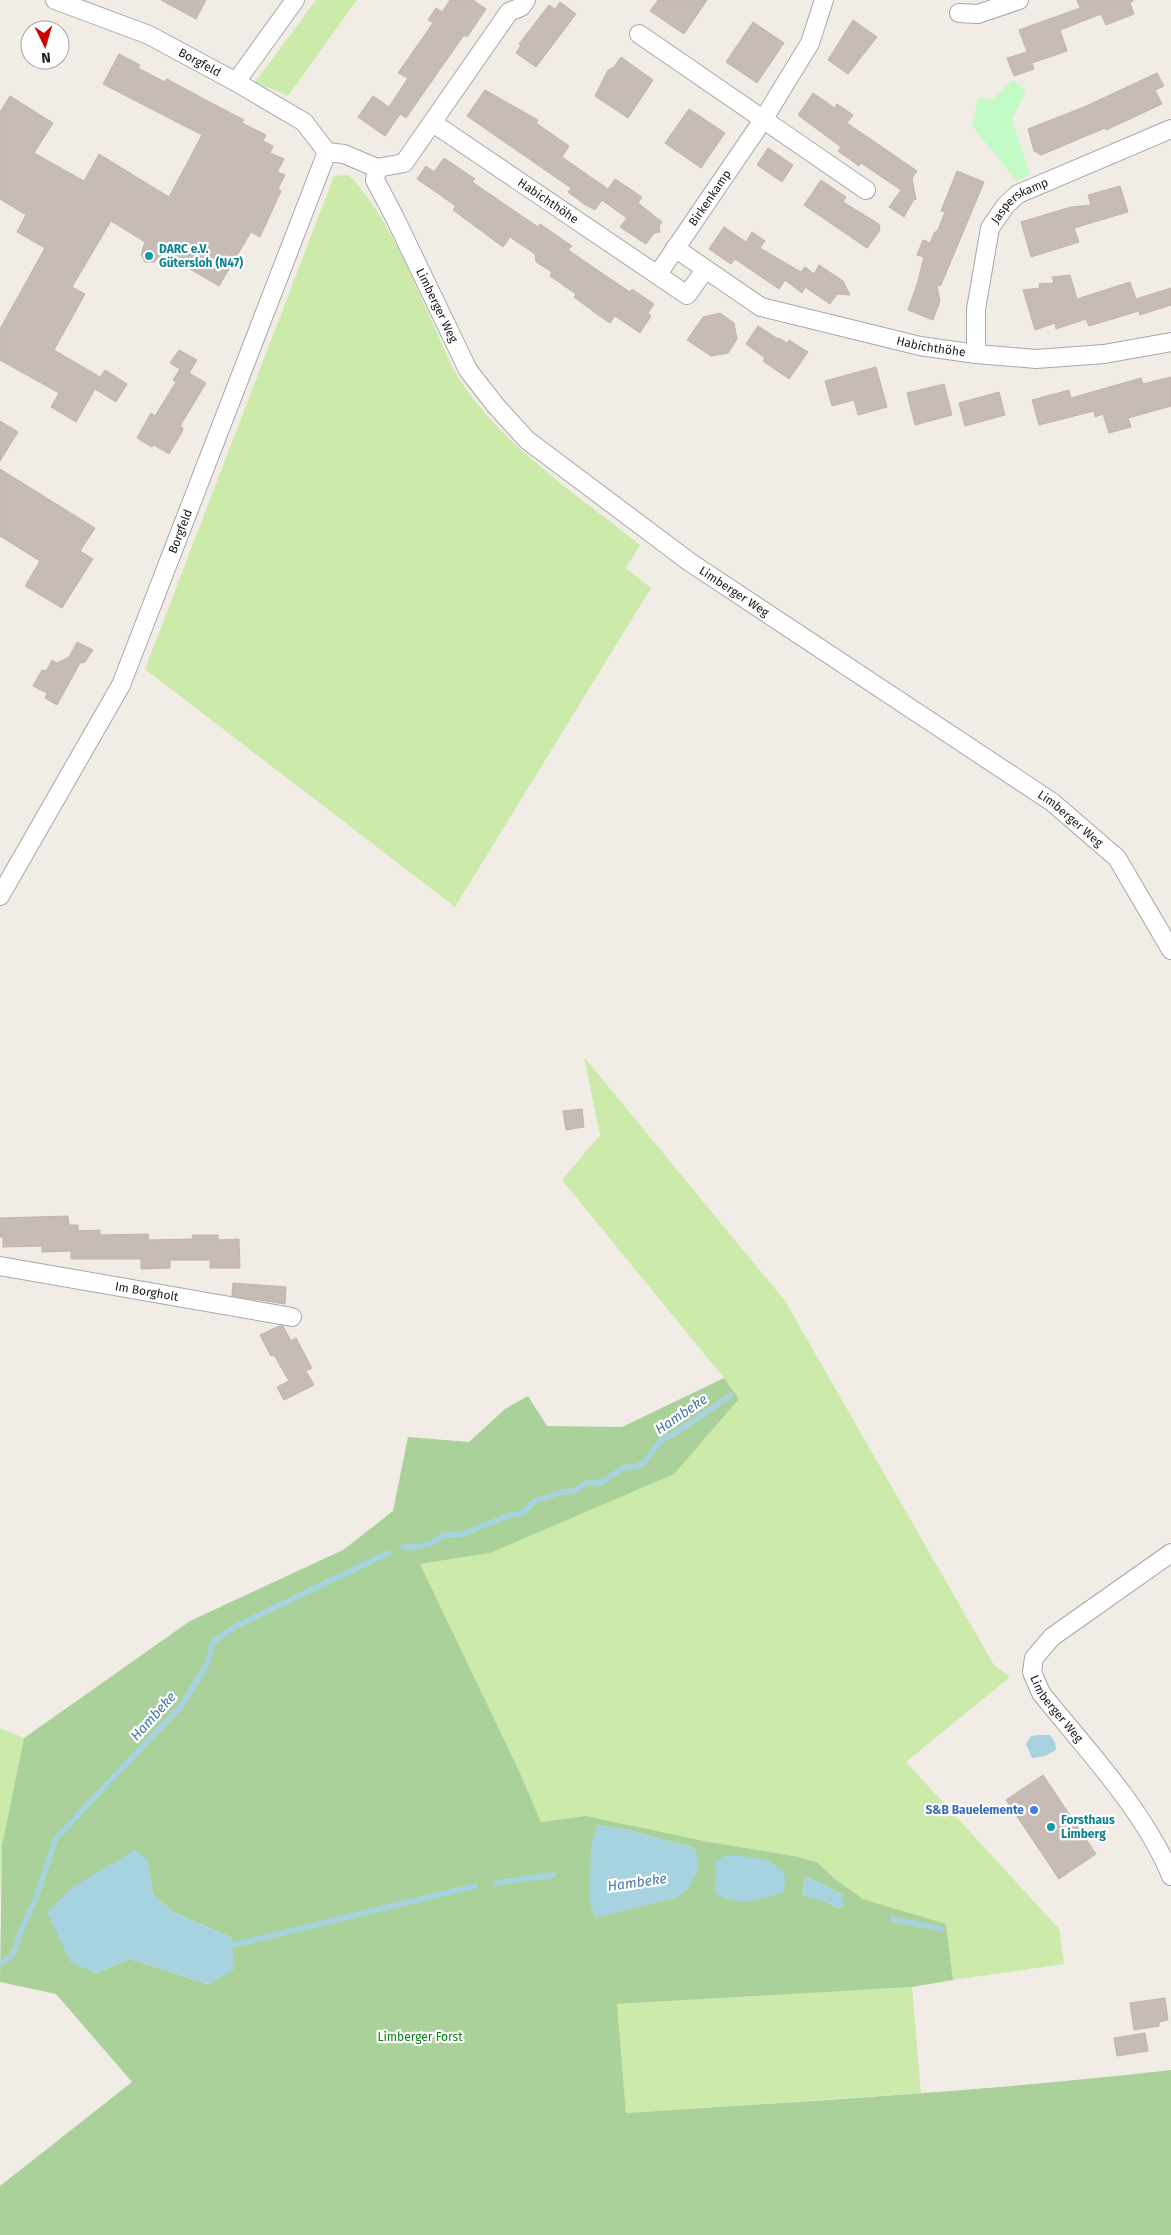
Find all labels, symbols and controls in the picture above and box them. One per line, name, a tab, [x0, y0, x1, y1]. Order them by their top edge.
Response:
north arrow	[20, 20, 70, 70]
street label: Borgfeld	[176, 45, 223, 80]
text: N	[41, 49, 51, 66]
street label: Birkenkamp	[686, 167, 734, 229]
street label: Jasperskamp	[988, 175, 1050, 226]
street label: Habichthöhe	[515, 176, 581, 226]
place label: DARC e.V. Gütersloh (N47)	[159, 242, 243, 270]
marker: DARC e.V. Gütersloh (N47)	[143, 250, 155, 262]
street label: Limberger Weg	[413, 266, 461, 345]
street label: Habichthöhe	[895, 333, 967, 359]
street label: Borgfeld	[166, 507, 195, 555]
street label: Limberger Weg	[697, 563, 772, 620]
street label: Limberger Weg	[1035, 787, 1106, 850]
street label: Im Borgholt	[114, 1279, 180, 1304]
water label: Hambeke	[652, 1391, 711, 1438]
street label: Limberger Weg	[1027, 1673, 1086, 1746]
water label: Hambeke	[127, 1689, 180, 1744]
place label: S&B Bauelemente	[925, 1803, 1024, 1817]
marker: S&B Bauelemente	[1028, 1804, 1040, 1816]
place label: Forsthaus Limberg	[1061, 1813, 1115, 1841]
marker: Forsthaus Limberg	[1045, 1821, 1057, 1833]
water label: Hambeke	[606, 1870, 668, 1895]
park label: Limberger Forst	[377, 2030, 463, 2044]

